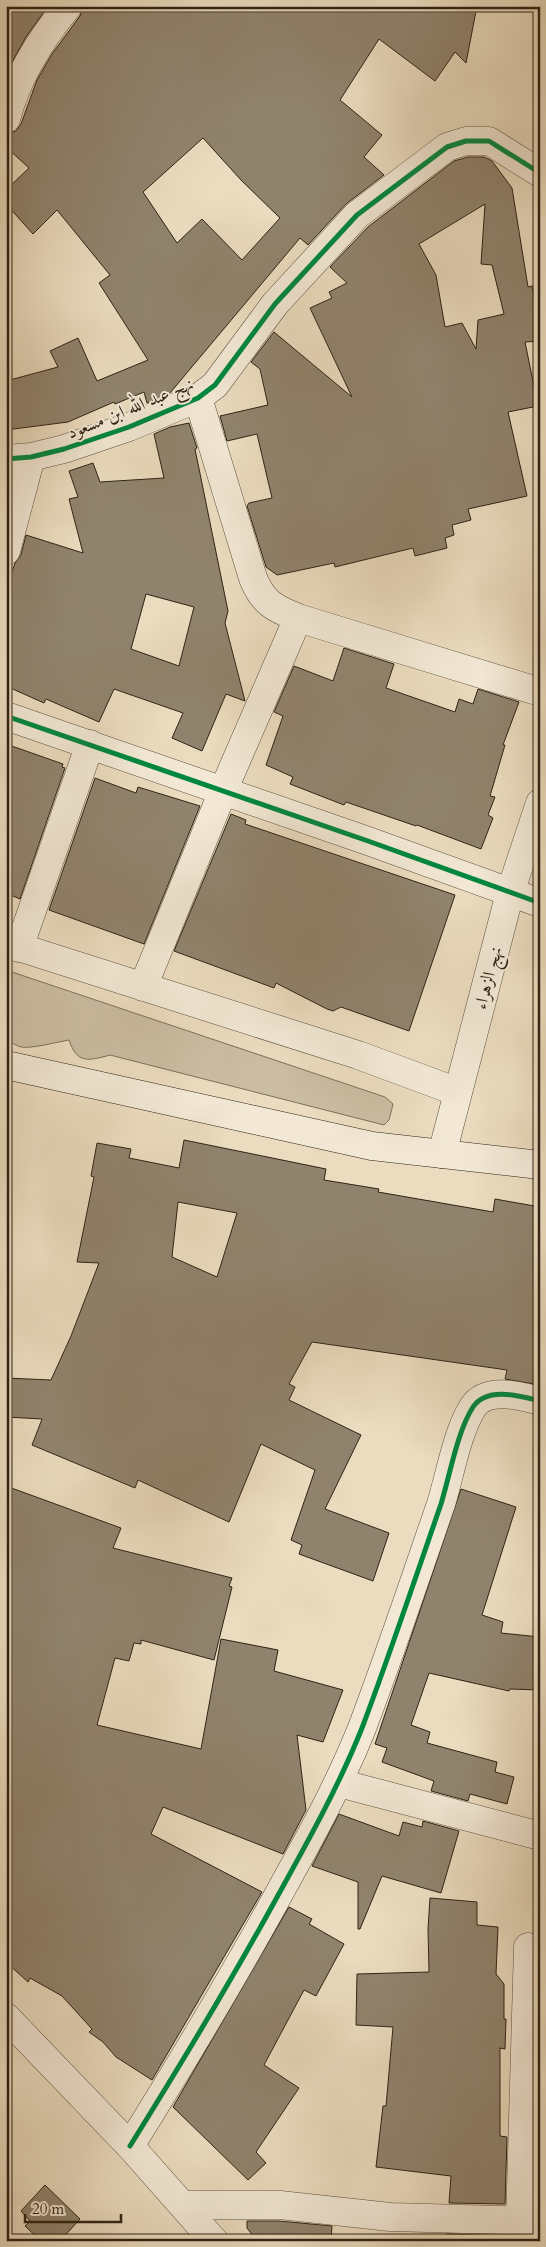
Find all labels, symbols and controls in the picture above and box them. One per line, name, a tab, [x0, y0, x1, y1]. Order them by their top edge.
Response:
street label: نهج عبد الله ابن مسعود	[62, 370, 198, 448]
street label: نهج الزهراء	[468, 944, 512, 1013]
scale bar	[25, 2192, 121, 2224]
text: 20 m	[32, 2199, 64, 2219]

